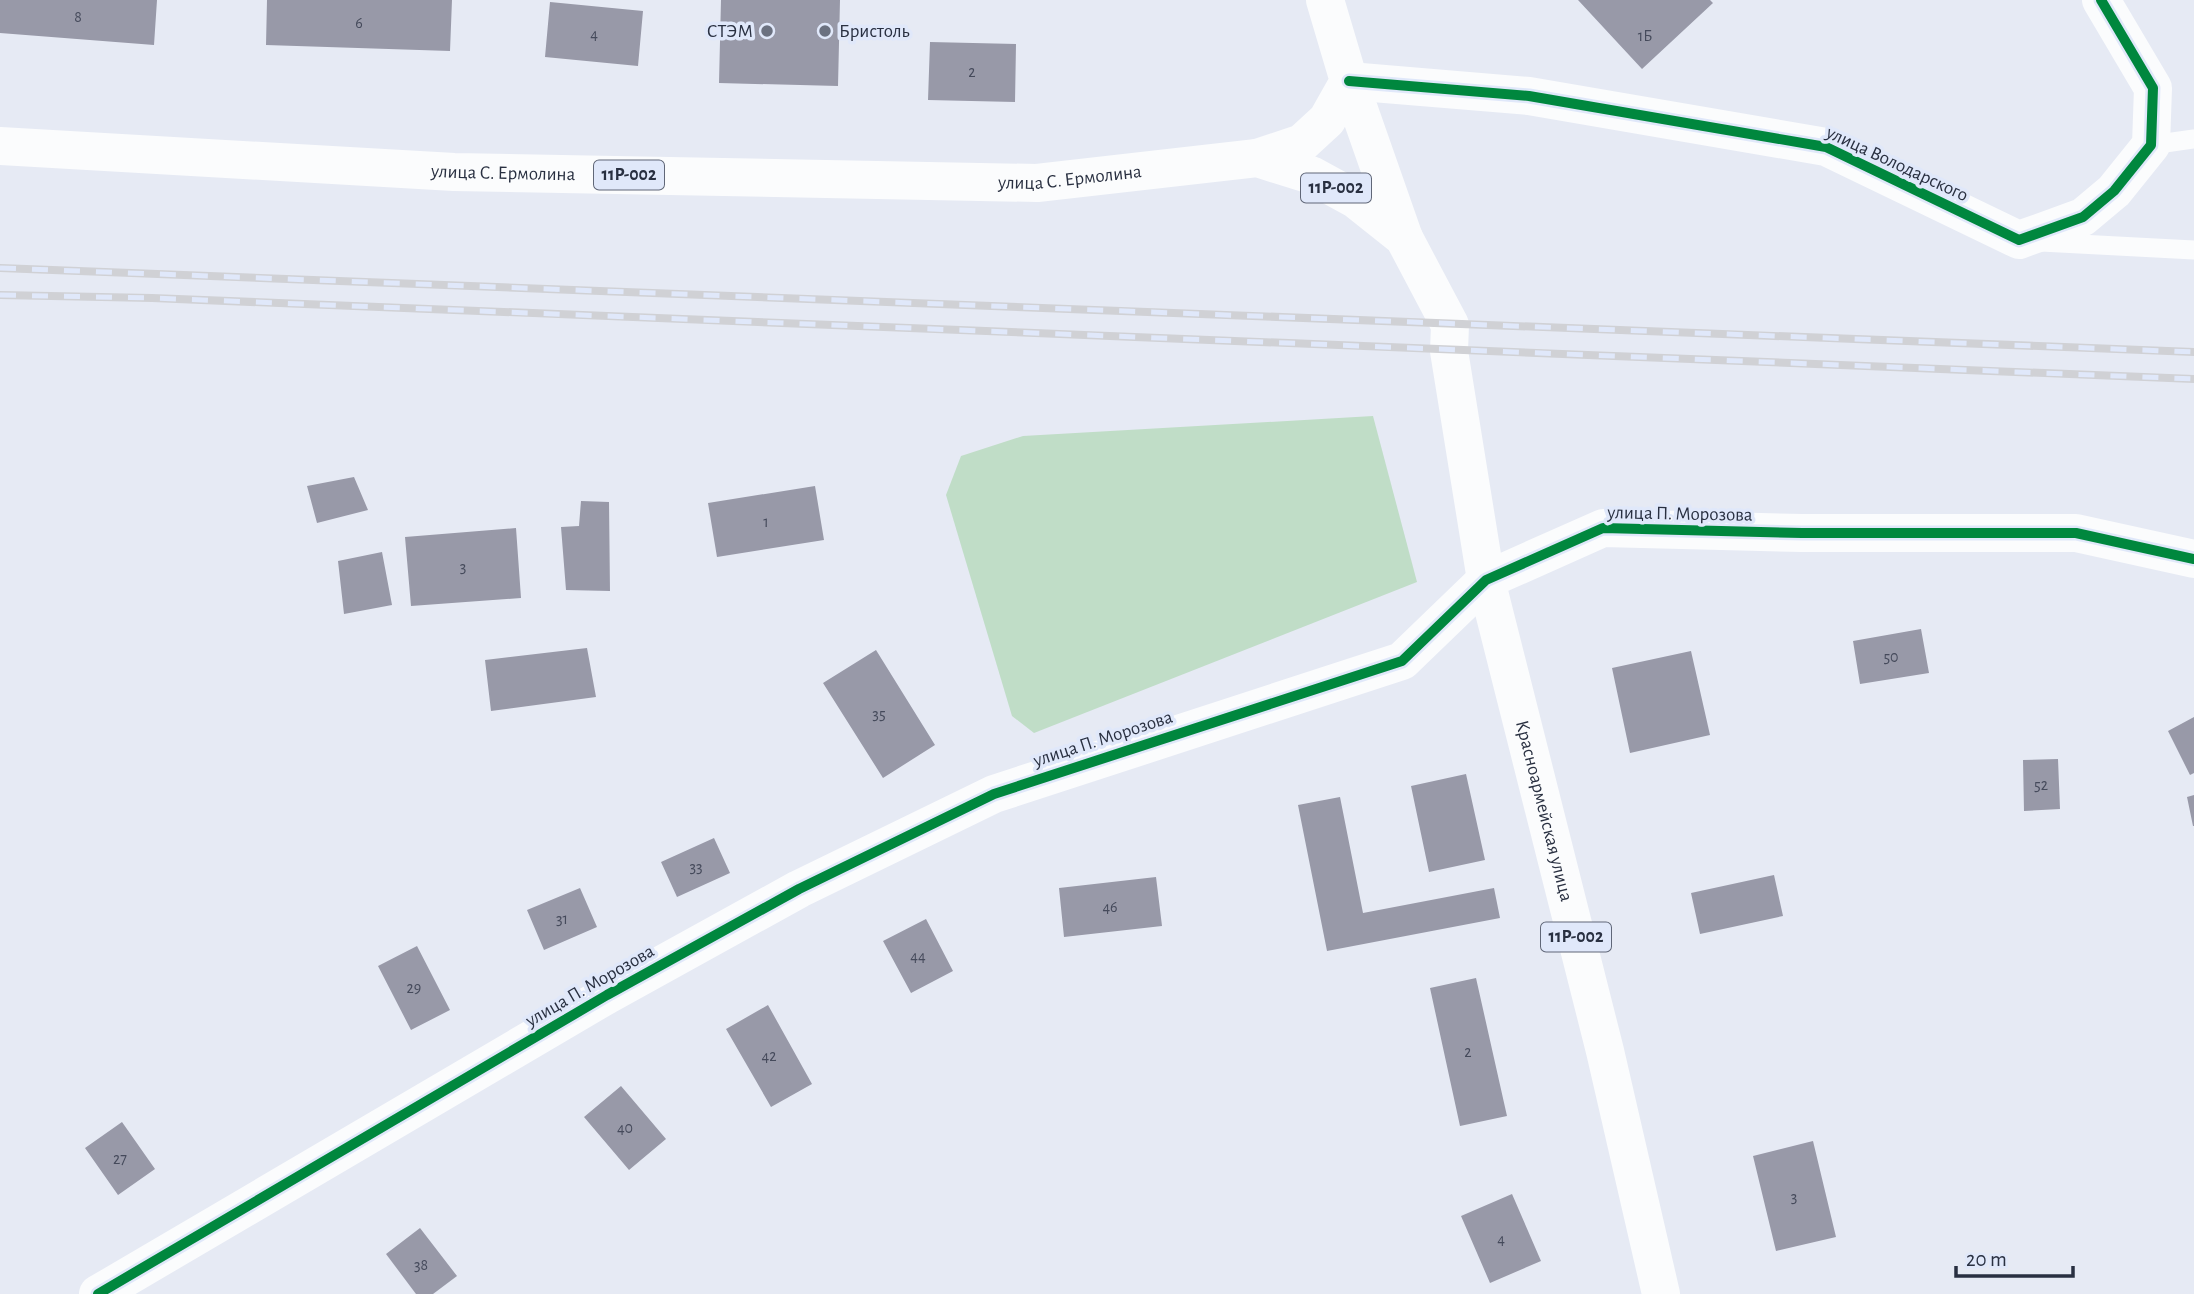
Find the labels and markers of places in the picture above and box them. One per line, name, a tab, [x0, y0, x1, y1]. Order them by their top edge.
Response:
place label: СТЭМ	[707, 22, 753, 41]
place label: Бристоль	[839, 22, 909, 41]
marker: СТЭМ	[759, 23, 775, 39]
marker: Бристоль	[817, 23, 833, 39]

